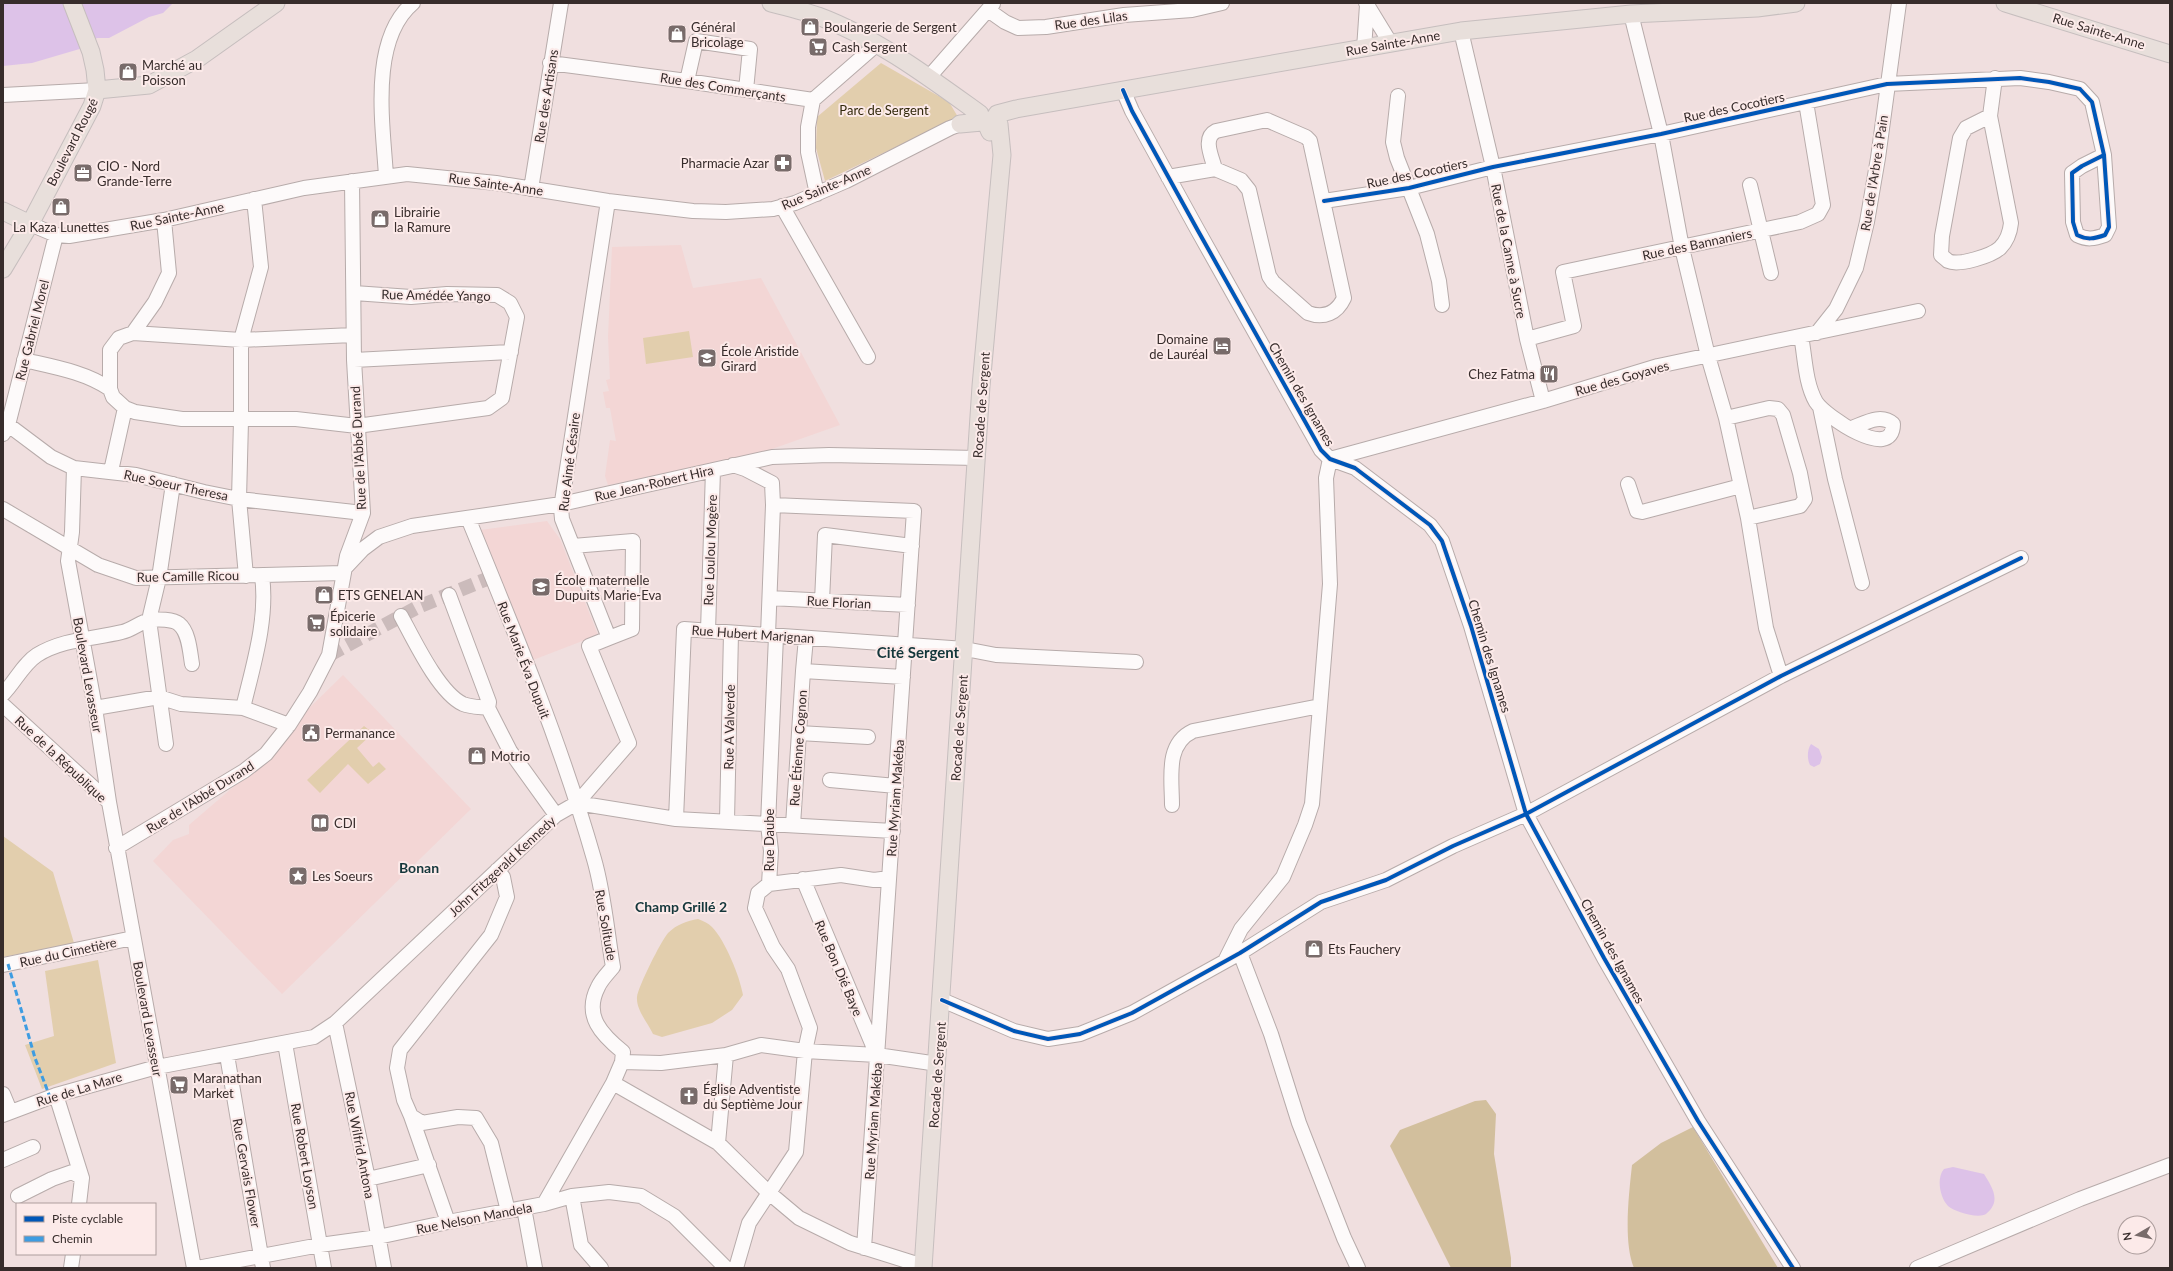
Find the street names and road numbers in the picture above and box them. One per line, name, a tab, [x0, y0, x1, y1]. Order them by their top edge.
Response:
street label: Rue des Lilas	[1054, 7, 1129, 33]
street label: Rue Sainte-Anne	[2051, 9, 2147, 53]
street label: Rue Sainte-Anne	[1345, 27, 1442, 59]
street label: Rue des Artisans	[531, 48, 561, 144]
street label: Rue des Commerçants	[659, 69, 787, 105]
street label: Rue des Cocotiers	[1682, 88, 1786, 126]
street label: Boulevard Rougé	[43, 95, 101, 189]
street label: Rue de l'Arbre à Pain	[1857, 114, 1891, 232]
street label: Rue des Cocotiers	[1365, 154, 1469, 192]
street label: Rue Sainte-Anne	[779, 161, 873, 213]
street label: Rue Sainte-Anne	[448, 169, 545, 199]
street label: Rue de la Canne à Sucre	[1488, 182, 1530, 320]
street label: Rue Sainte-Anne	[129, 198, 225, 234]
street label: Rue des Bannaniers	[1641, 224, 1754, 263]
street label: Rue Gabriel Morel	[12, 278, 52, 382]
street label: Rue Amédée Yango	[381, 286, 491, 304]
street label: Chemin des Ignames	[1266, 339, 1338, 449]
street label: Rocade de Sergent	[969, 351, 993, 459]
street label: Rue des Goyaves	[1573, 357, 1671, 399]
street label: Rue de l'Abbé Durand	[347, 386, 369, 510]
street label: Rue Aimé Césaire	[555, 411, 583, 512]
street label: Rue Jean-Robert Hira	[593, 462, 715, 504]
street label: Rue Soeur Theresa	[122, 466, 230, 504]
street label: Rue Loulou Mogère	[700, 494, 720, 606]
street label: Rue Camille Ricou	[137, 567, 239, 585]
street label: Rue Florian	[806, 592, 872, 612]
street label: Chemin des Ignames	[1465, 598, 1515, 715]
street label: Rue Marie Éva Dupuit	[494, 599, 554, 721]
street label: Boulevard Levasseur	[70, 616, 106, 734]
street label: Rue Hubert Marignan	[691, 622, 815, 646]
street label: Rocade de Sergent	[947, 674, 971, 782]
street label: Rue A Valverde	[720, 684, 738, 770]
street label: Rue Étienne Cognon	[786, 689, 810, 807]
street label: Rue de la République	[12, 712, 110, 806]
street label: Rue Myriam Makéba	[883, 739, 907, 857]
street label: Rue de l'Abbé Durand	[143, 757, 257, 837]
street label: Rue Daube	[761, 808, 777, 871]
street label: John Fitzgerald Kennedy	[445, 812, 559, 920]
street label: Rue Solitude	[592, 888, 620, 962]
street label: Chemin des Ignames	[1578, 896, 1649, 1007]
street label: Rue Bon Dié Baye	[812, 918, 866, 1018]
street label: Rue du Cimetière	[18, 934, 118, 970]
street label: Boulevard Levasseur	[130, 960, 166, 1078]
street label: Rocade de Sergent	[925, 1021, 949, 1129]
street label: Rue Myriam Makéba	[861, 1062, 885, 1180]
street label: Rue de La Mare	[34, 1068, 124, 1110]
street label: Rue Wilfrid Antona	[342, 1090, 378, 1200]
street label: Rue Robert Loyson	[288, 1102, 322, 1210]
street label: Rue Gervais Flower	[230, 1117, 265, 1229]
street label: Rue Nelson Mandela	[415, 1199, 533, 1237]

